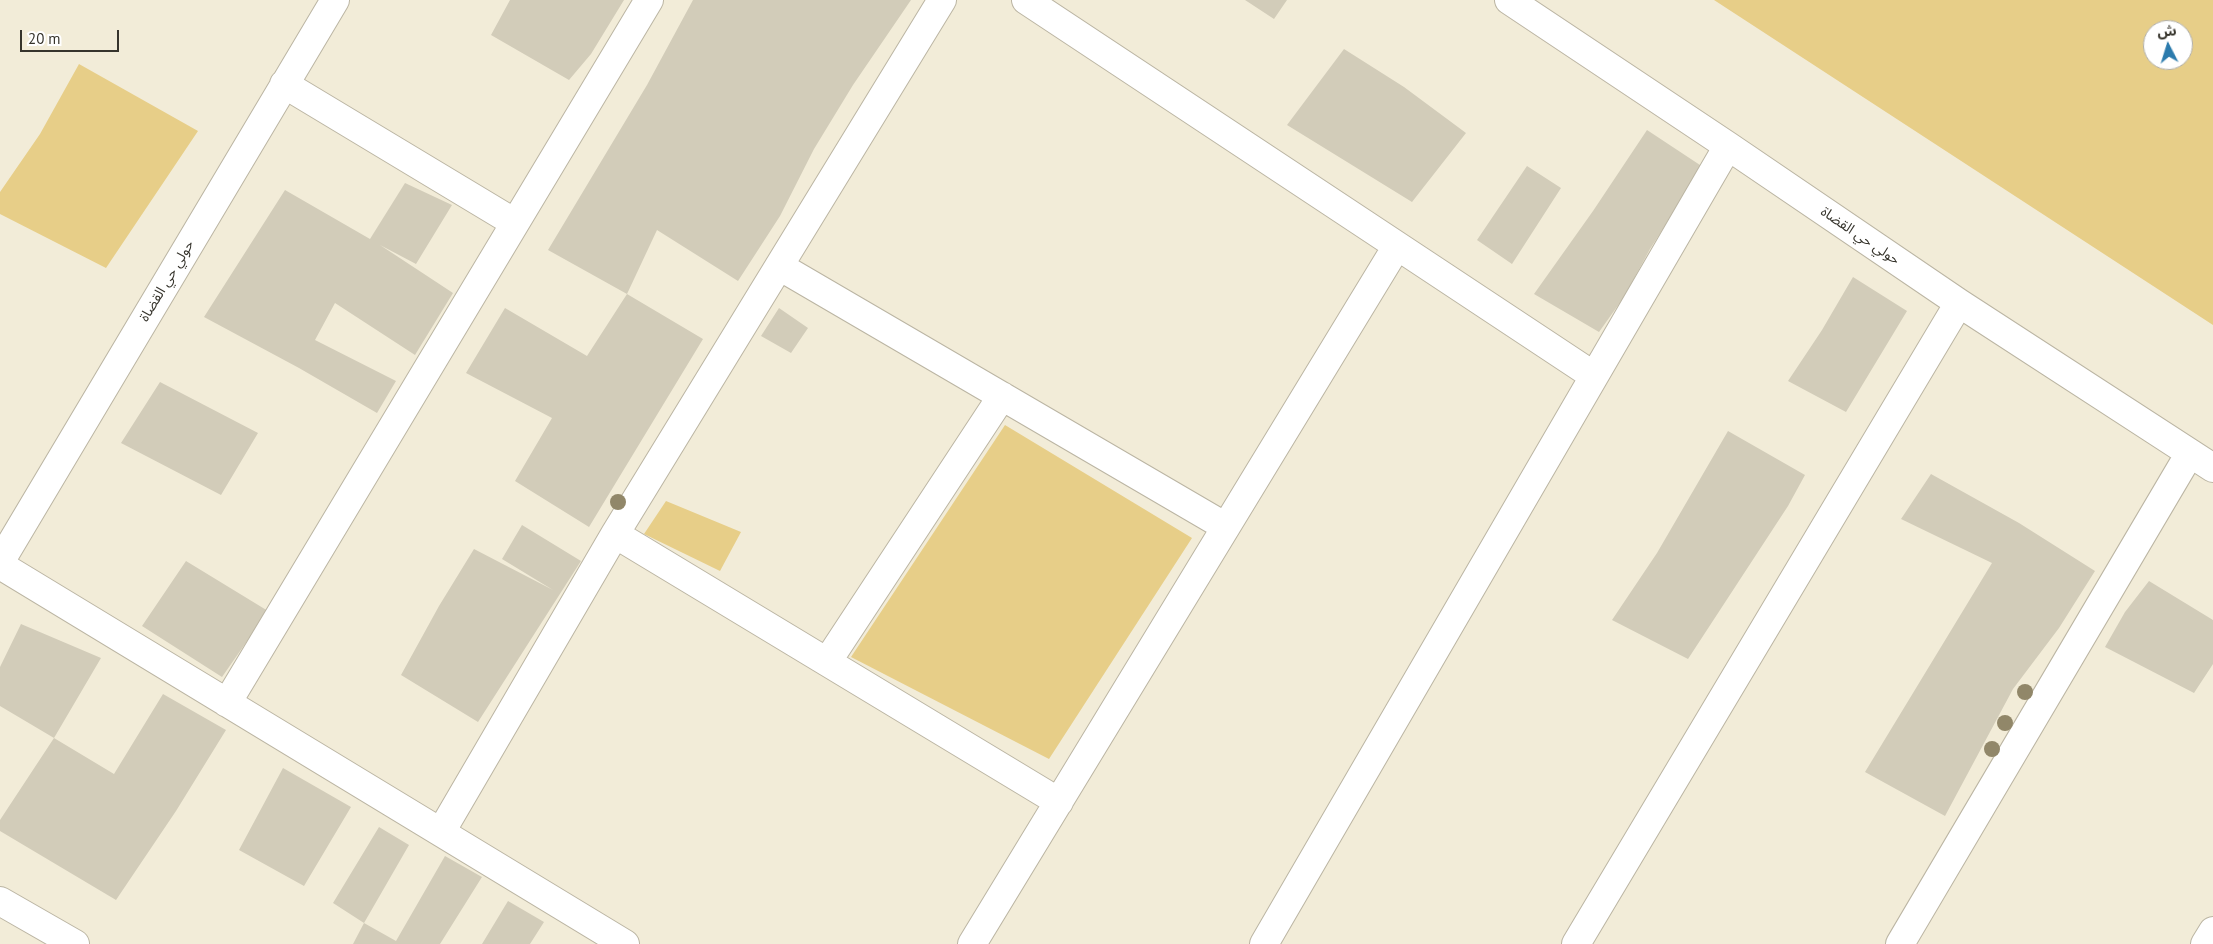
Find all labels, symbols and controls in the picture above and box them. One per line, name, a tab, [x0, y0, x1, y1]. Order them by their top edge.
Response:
scale bar	[22, 20, 121, 52]
north arrow	[2143, 20, 2193, 70]
text: ش	[2156, 21, 2177, 41]
text: 20 m	[28, 29, 61, 48]
street label: حولي حي القضاة	[1817, 203, 1903, 269]
street label: حولي حي القضاة	[136, 237, 198, 325]

